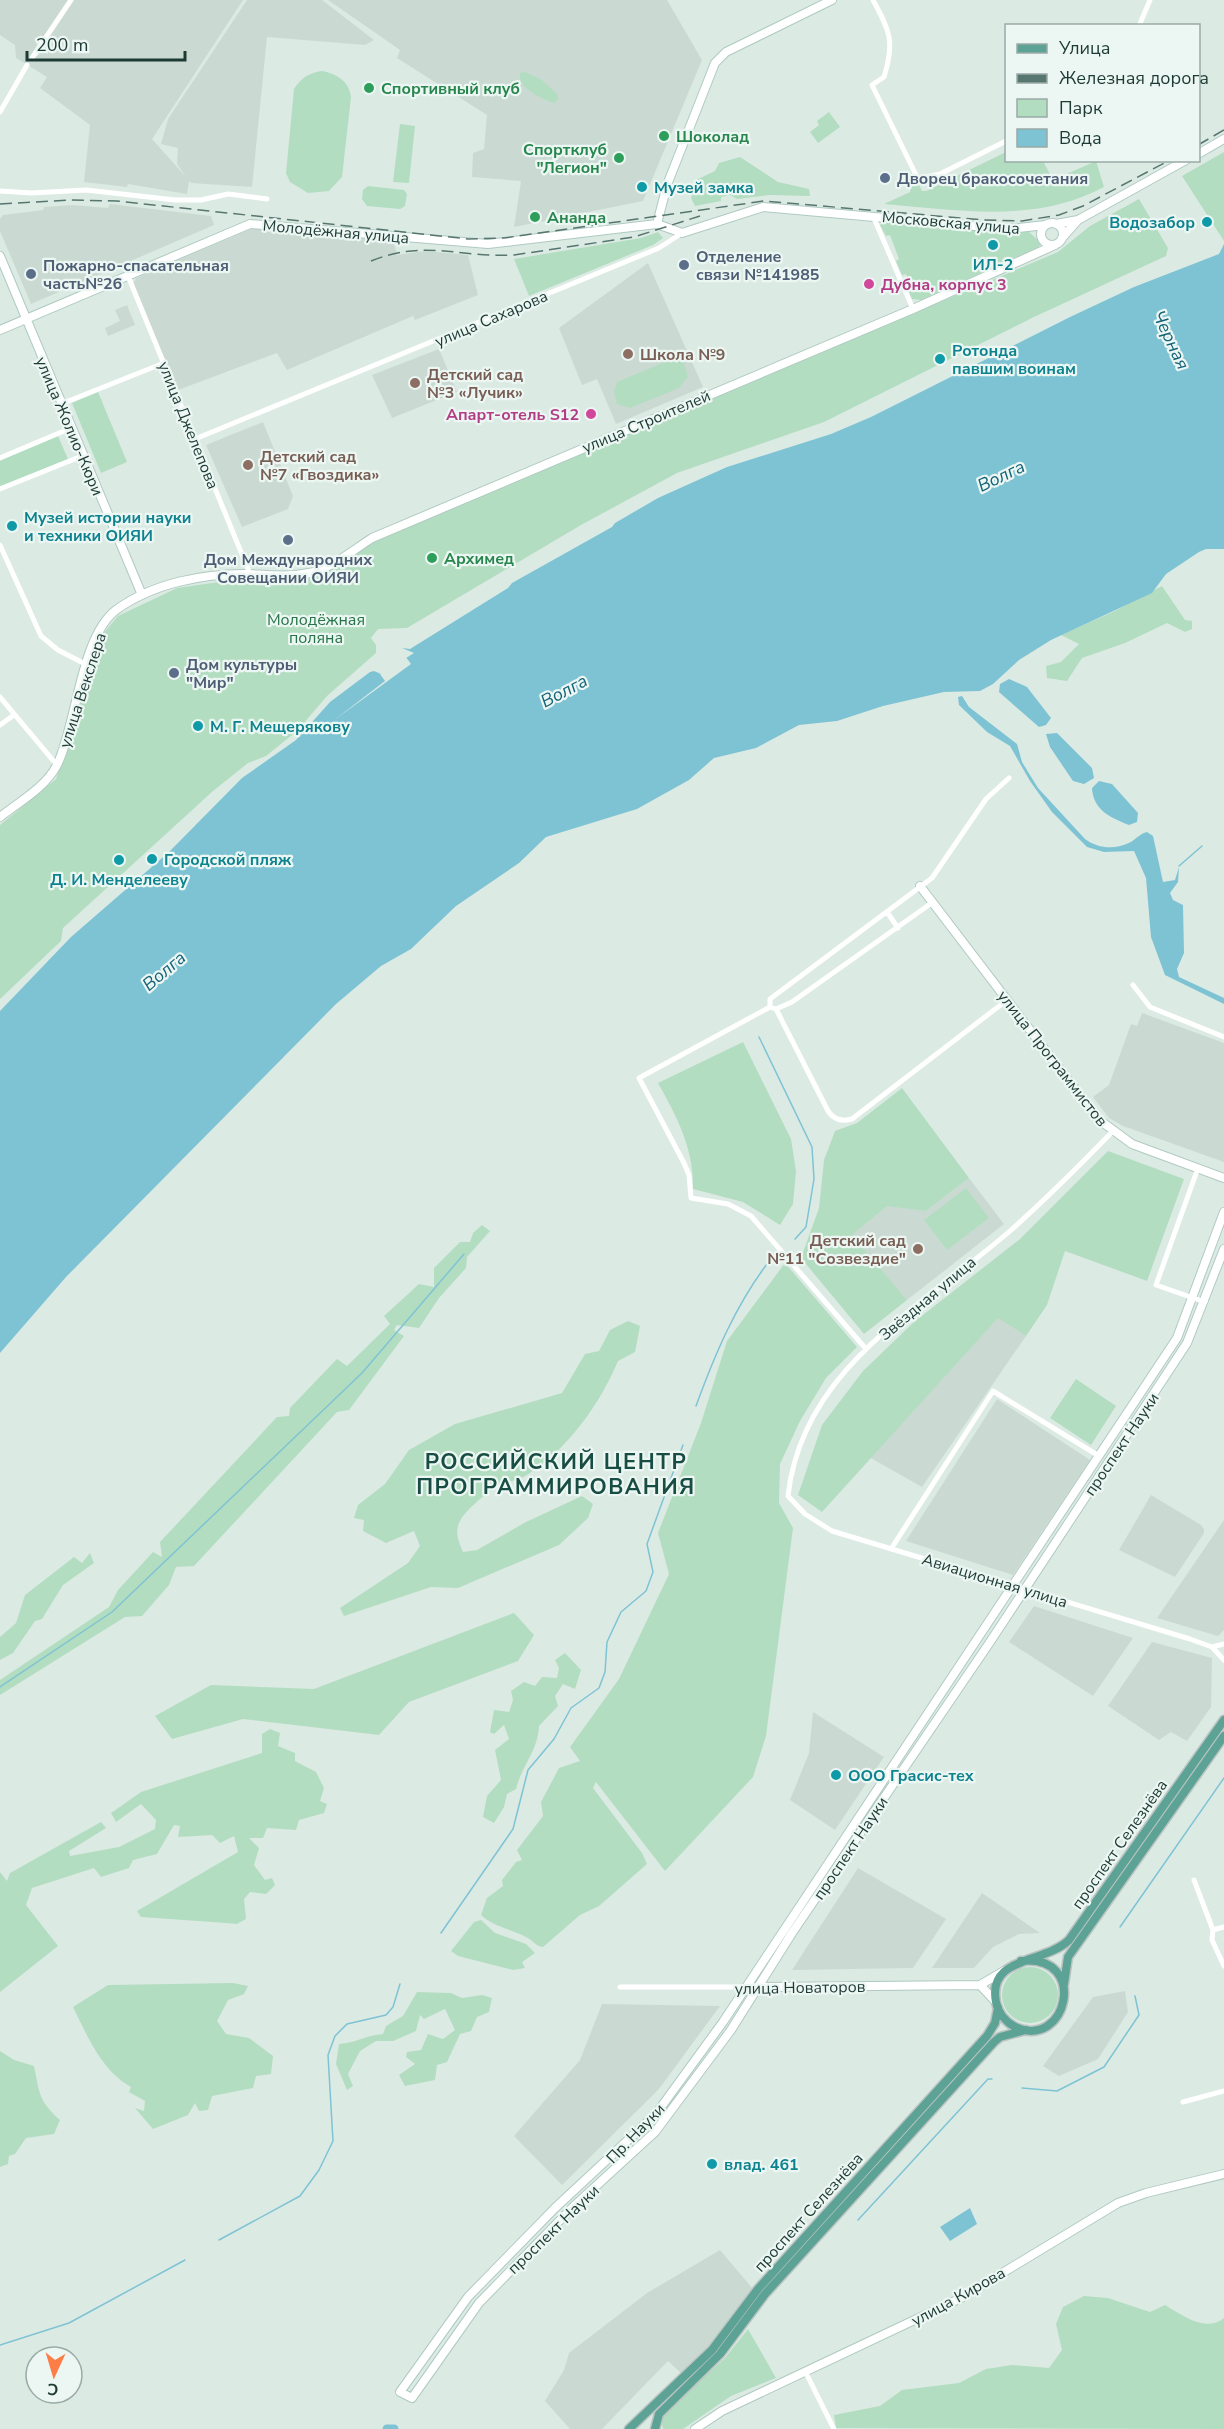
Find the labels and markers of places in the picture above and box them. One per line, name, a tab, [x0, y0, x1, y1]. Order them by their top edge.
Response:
place label: Спортивный клуб	[381, 78, 520, 100]
marker: Спортивный клуб	[362, 81, 376, 95]
place label: Шоколад	[676, 126, 749, 148]
marker: Шоколад	[657, 129, 671, 143]
place label: Спортклуб "Легион"	[523, 139, 607, 179]
marker: Спортклуб "Легион"	[612, 151, 626, 165]
place label: Дворец бракосочетания	[897, 168, 1088, 190]
marker: Дворец бракосочетания	[878, 171, 892, 185]
place label: Музей замка	[654, 177, 754, 199]
marker: Музей замка	[635, 180, 649, 194]
place label: Ананда	[547, 207, 606, 229]
marker: Ананда	[528, 210, 542, 224]
place label: Водозабор	[1109, 212, 1195, 234]
marker: Водозабор	[1200, 215, 1214, 229]
marker: ИЛ-2	[986, 238, 1000, 252]
place label: Отделение связи №141985	[696, 246, 819, 286]
place label: ИЛ-2	[973, 254, 1013, 276]
place label: Пожарно-спасательная часть№26	[43, 255, 229, 295]
marker: Отделение связи №141985	[677, 258, 691, 272]
marker: Пожарно-спасательная часть№26	[24, 267, 38, 281]
place label: Дубна, корпус 3	[881, 274, 1007, 296]
marker: Дубна, корпус 3	[862, 277, 876, 291]
place label: Ротонда павшим воинам	[952, 340, 1076, 380]
place label: Школа №9	[640, 344, 725, 366]
marker: Школа №9	[621, 347, 635, 361]
marker: Ротонда павшим воинам	[933, 352, 947, 366]
place label: Детский сад №3 «Лучик»	[427, 364, 523, 404]
marker: Детский сад №3 «Лучик»	[408, 376, 422, 390]
place label: Апарт-отель S12	[446, 404, 579, 426]
marker: Апарт-отель S12	[584, 407, 598, 421]
place label: Детский сад №7 «Гвоздика»	[260, 446, 380, 486]
marker: Детский сад №7 «Гвоздика»	[241, 458, 255, 472]
place label: Музей истории науки и техники ОИЯИ	[24, 507, 191, 547]
marker: Музей истории науки и техники ОИЯИ	[5, 519, 19, 533]
marker: Дом Международних Совещании ОИЯИ	[281, 533, 295, 547]
place label: Архимед	[444, 548, 514, 570]
place label: Дом Международних Совещании ОИЯИ	[204, 549, 372, 589]
marker: Архимед	[425, 551, 439, 565]
place label: Дом культуры "Мир"	[186, 654, 297, 694]
marker: Дом культуры "Мир"	[167, 666, 181, 680]
place label: М. Г. Мещерякову	[210, 716, 350, 738]
marker: М. Г. Мещерякову	[191, 719, 205, 733]
place label: Городской пляж	[164, 849, 292, 871]
marker: Городской пляж	[145, 852, 159, 866]
marker: Д. И. Менделееву	[112, 853, 126, 867]
place label: Д. И. Менделееву	[50, 869, 188, 891]
place label: Детский сад №11 "Созвездие"	[767, 1230, 906, 1270]
marker: Детский сад №11 "Созвездие"	[911, 1242, 925, 1256]
place label: ООО Грасис-тех	[848, 1765, 974, 1787]
marker: ООО Грасис-тех	[829, 1768, 843, 1782]
place label: влад. 461	[724, 2154, 799, 2176]
marker: влад. 461	[705, 2157, 719, 2171]

